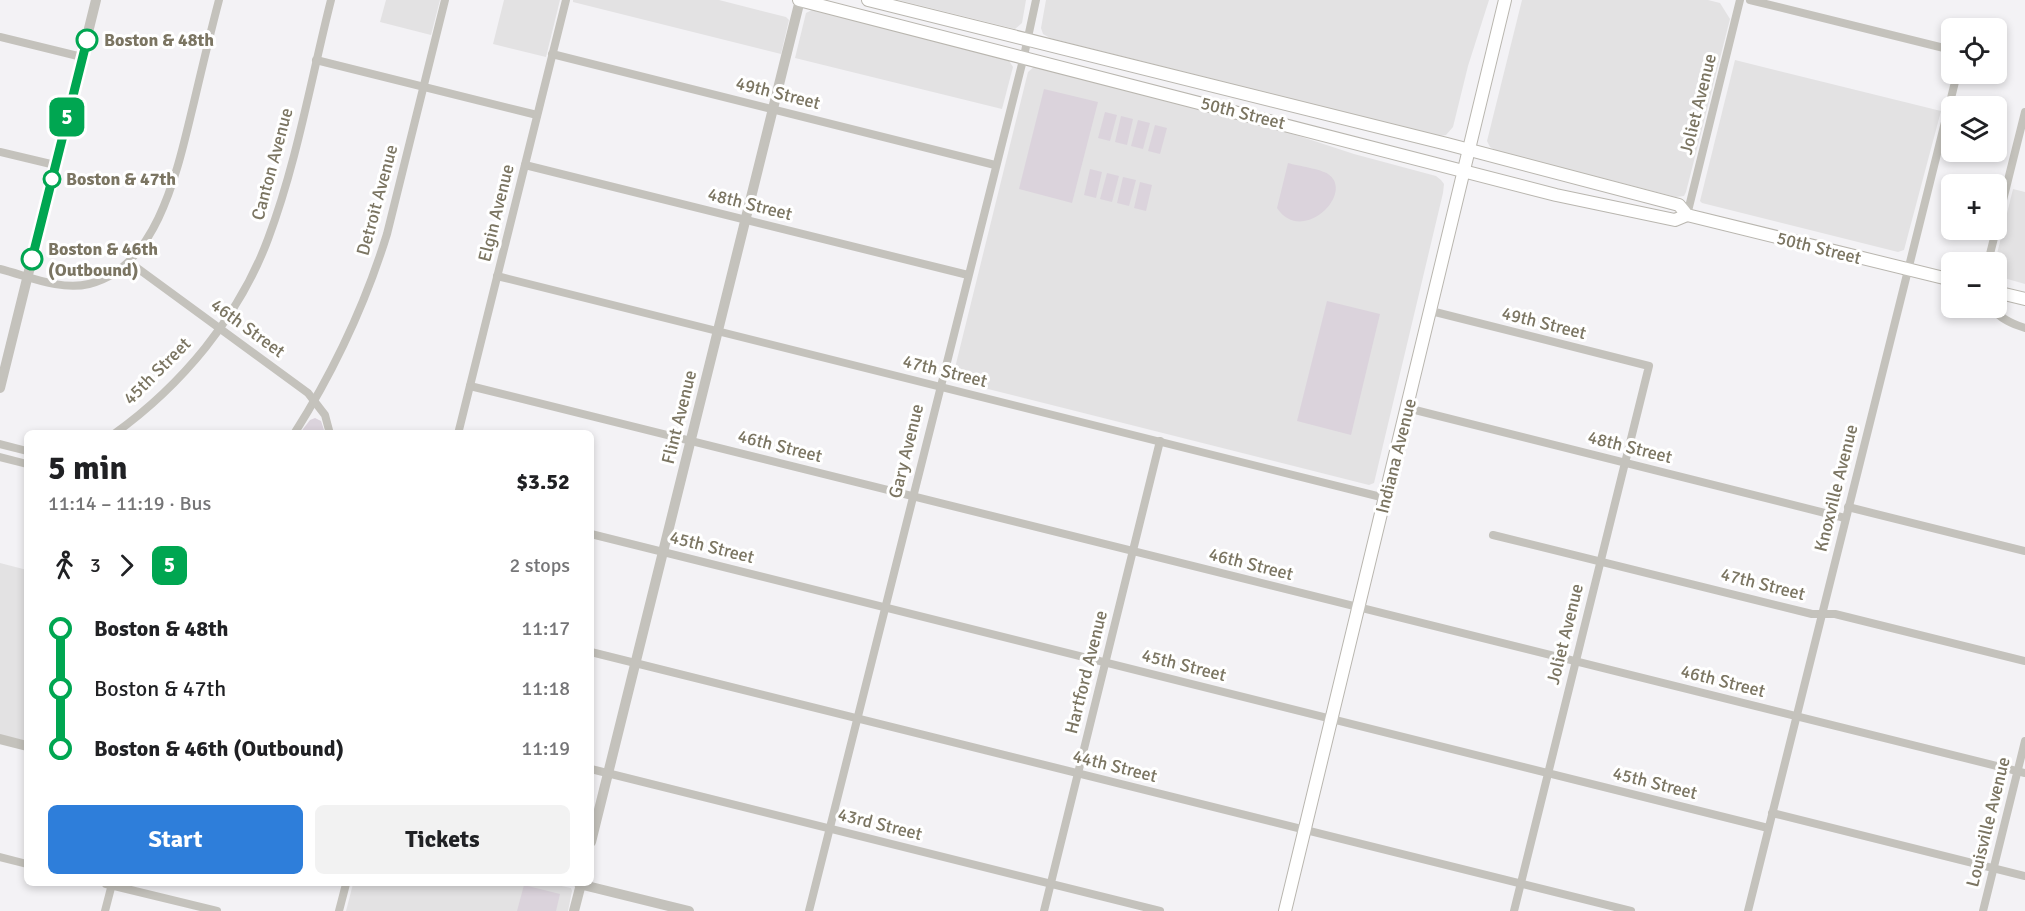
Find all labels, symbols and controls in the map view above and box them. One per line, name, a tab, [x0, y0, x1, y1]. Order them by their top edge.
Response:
map controls	[1941, 18, 2007, 318]
button: locate	[1941, 18, 2007, 84]
marker: Boston & 48th	[76, 29, 98, 51]
place label: Boston & 48th	[104, 29, 214, 51]
street label: Joliet Avenue	[1675, 51, 1721, 157]
street label: 49th Street	[733, 72, 823, 114]
street label: 50th Street	[1198, 92, 1288, 134]
button: layers	[1941, 96, 2007, 162]
line badge: 5	[48, 98, 86, 136]
text: 5	[61, 104, 73, 130]
street label: Canton Avenue	[246, 105, 298, 223]
street label: Detroit Avenue	[352, 142, 402, 258]
street label: Elgin Avenue	[473, 162, 519, 264]
place label: Boston & 47th	[66, 168, 176, 190]
marker: Boston & 47th	[43, 170, 61, 188]
button: +	[1941, 174, 2007, 240]
street label: 48th Street	[705, 183, 795, 225]
street label: 50th Street	[1774, 227, 1864, 269]
place label: Boston & 46th (Outbound)	[48, 238, 158, 281]
marker: Boston & 46th (Outbound)	[21, 248, 43, 270]
button: −	[1941, 252, 2007, 318]
street label: 46th Street	[207, 294, 289, 362]
street label: 49th Street	[1499, 302, 1589, 344]
street label: 45th Street	[119, 333, 195, 409]
street label: 47th Street	[900, 350, 990, 392]
street label: Flint Avenue	[657, 368, 701, 466]
street label: Indiana Avenue	[1371, 396, 1421, 516]
street label: Gary Avenue	[884, 402, 928, 500]
street label: Knoxville Avenue	[1810, 422, 1862, 554]
street label: 46th Street	[735, 425, 825, 467]
street label: 48th Street	[1585, 426, 1675, 468]
text: 5 min	[48, 448, 128, 489]
text: $3.52	[516, 468, 570, 495]
text: 11:14 – 11:19 · Bus	[48, 491, 211, 516]
street label: 45th Street	[667, 526, 757, 568]
street label: 46th Street	[1206, 543, 1296, 585]
icon: walk	[48, 549, 81, 582]
icon: forward	[110, 549, 143, 582]
text: 5	[164, 552, 175, 578]
text: 3	[90, 553, 101, 578]
text: 2 stops	[509, 553, 570, 578]
street label: 47th Street	[1718, 563, 1808, 605]
street label: Joliet Avenue	[1542, 581, 1588, 687]
street label: Hartford Avenue	[1060, 608, 1112, 736]
text: Boston & 48th	[94, 615, 228, 642]
text: 11:17	[521, 616, 570, 641]
street label: 45th Street	[1139, 644, 1229, 686]
street label: 46th Street	[1678, 660, 1768, 702]
text: Boston & 47th	[94, 675, 226, 702]
text: 11:18	[521, 676, 570, 701]
text: Boston & 46th (Outbound)	[94, 735, 344, 762]
text: 11:19	[521, 736, 570, 761]
street label: 44th Street	[1070, 745, 1160, 787]
street label: Louisville Avenue	[1961, 755, 2015, 889]
street label: 45th Street	[1610, 762, 1700, 804]
street label: 43rd Street	[835, 803, 925, 845]
button: Start	[48, 805, 303, 874]
button: Tickets	[315, 805, 570, 874]

